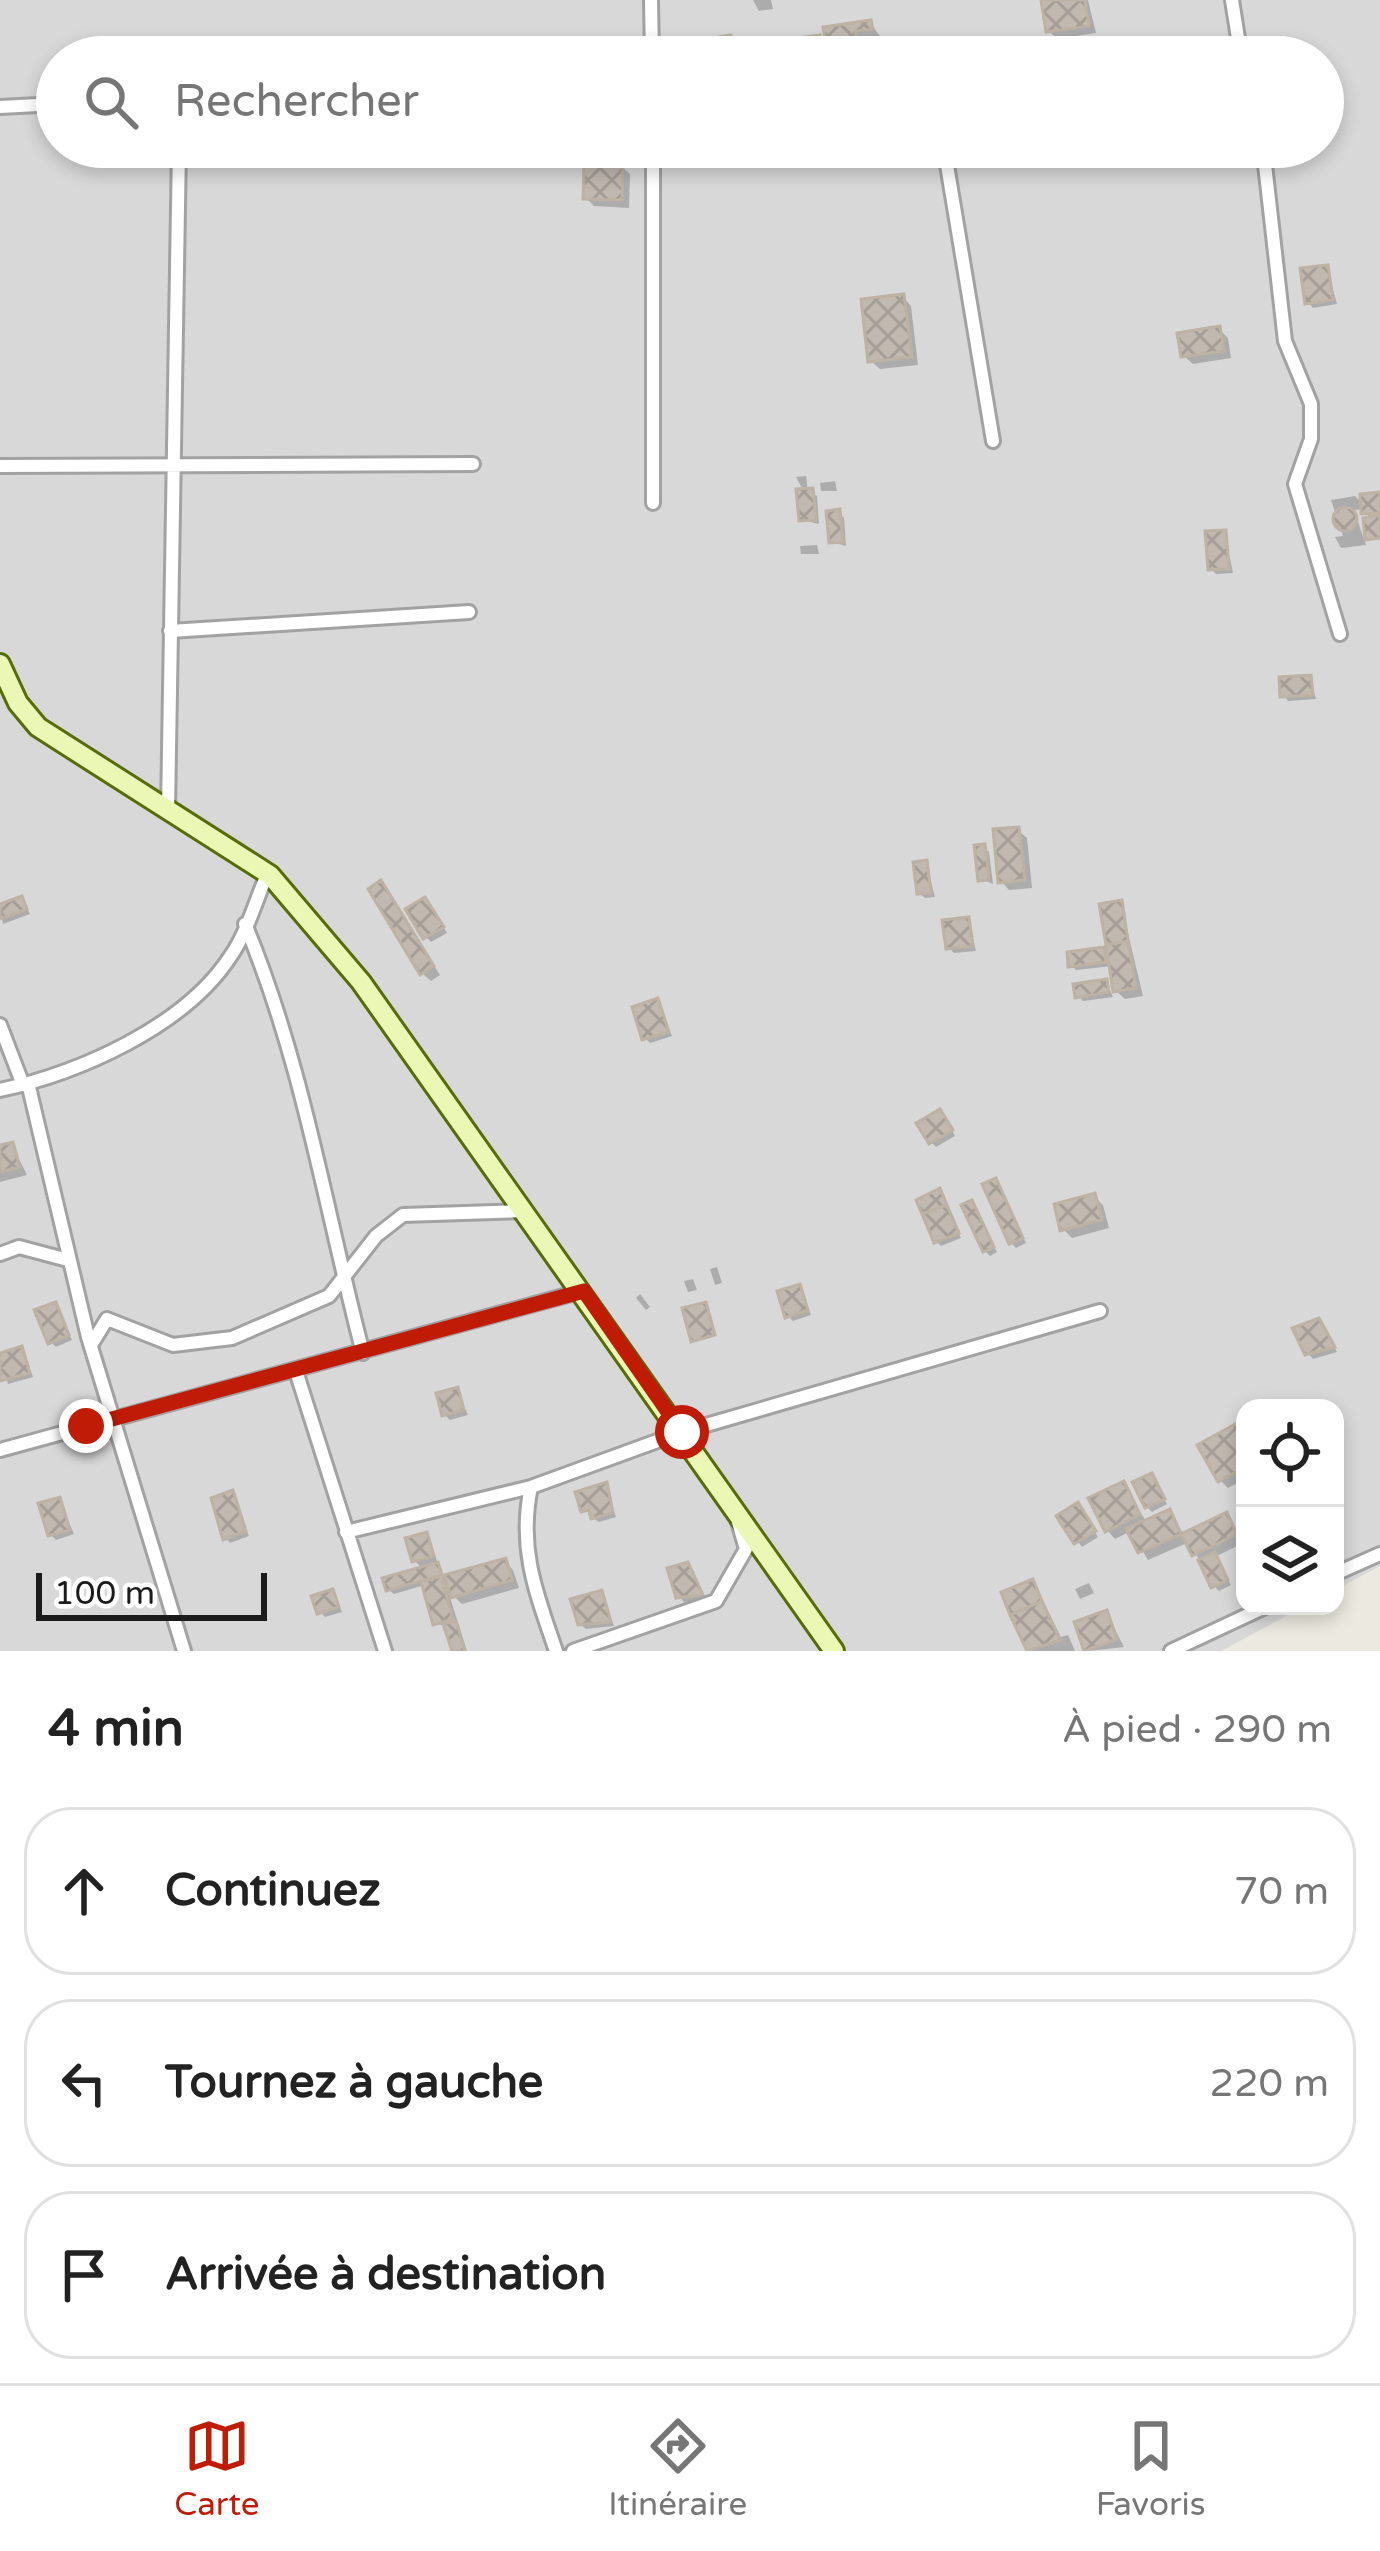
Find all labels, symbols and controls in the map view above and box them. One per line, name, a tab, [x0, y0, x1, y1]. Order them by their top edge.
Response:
search box	[36, 36, 1344, 168]
icon: search	[78, 69, 144, 135]
text: Rechercher	[174, 75, 419, 129]
route end	[59, 1399, 113, 1453]
map controls	[1236, 1399, 1344, 1615]
button: locate	[1236, 1399, 1344, 1507]
route start	[655, 1405, 709, 1459]
button: layers	[1236, 1507, 1344, 1615]
scale bar	[36, 1567, 267, 1620]
text: 100 m	[54, 1574, 155, 1613]
text: 4 min	[48, 1698, 184, 1760]
text: À pied · 290 m	[1062, 1706, 1332, 1753]
icon: ahead	[51, 1858, 117, 1924]
text: Continuez	[165, 1864, 381, 1918]
text: 70 m	[1234, 1868, 1329, 1915]
icon: left	[51, 2050, 117, 2116]
text: Tournez à gauche	[165, 2056, 543, 2110]
text: 220 m	[1210, 2060, 1329, 2107]
icon: arrive	[51, 2242, 117, 2308]
text: Arrivée à destination	[165, 2248, 606, 2302]
tab: Carte	[174, 2413, 260, 2524]
tab: Itinéraire	[608, 2413, 747, 2524]
tab: Favoris	[1096, 2413, 1206, 2524]

